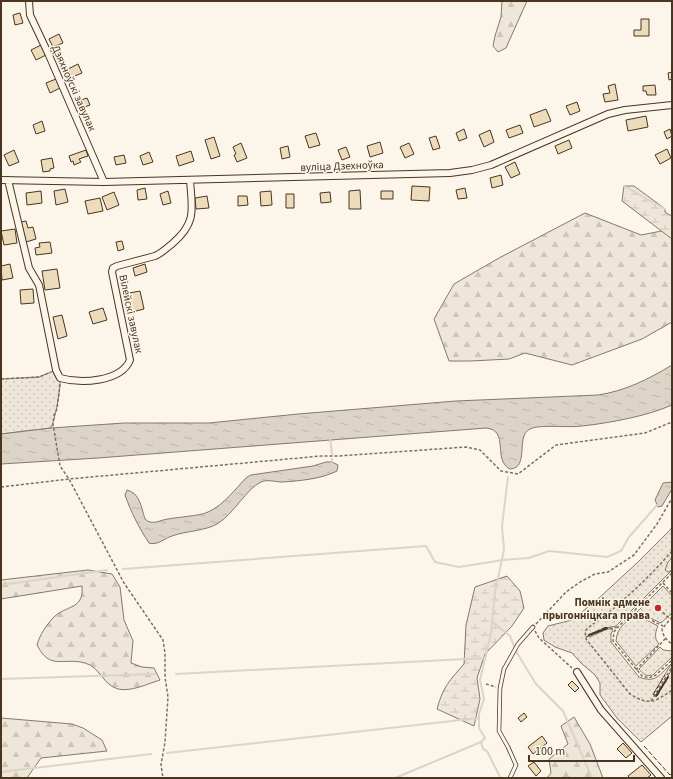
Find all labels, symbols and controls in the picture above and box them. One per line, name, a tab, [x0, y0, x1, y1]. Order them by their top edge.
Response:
street label: Дзяхноўскі завулак	[48, 42, 100, 134]
street label: вуліца Дзехноўка	[300, 157, 384, 175]
street label: Вілейскі завулак	[115, 273, 147, 355]
place label: Помнік адмене прыгонніцкага права	[542, 595, 650, 623]
marker: Помнік адмене прыгонніцкага права	[653, 603, 663, 613]
scale bar	[529, 737, 634, 763]
text: 100 m	[535, 743, 565, 760]

